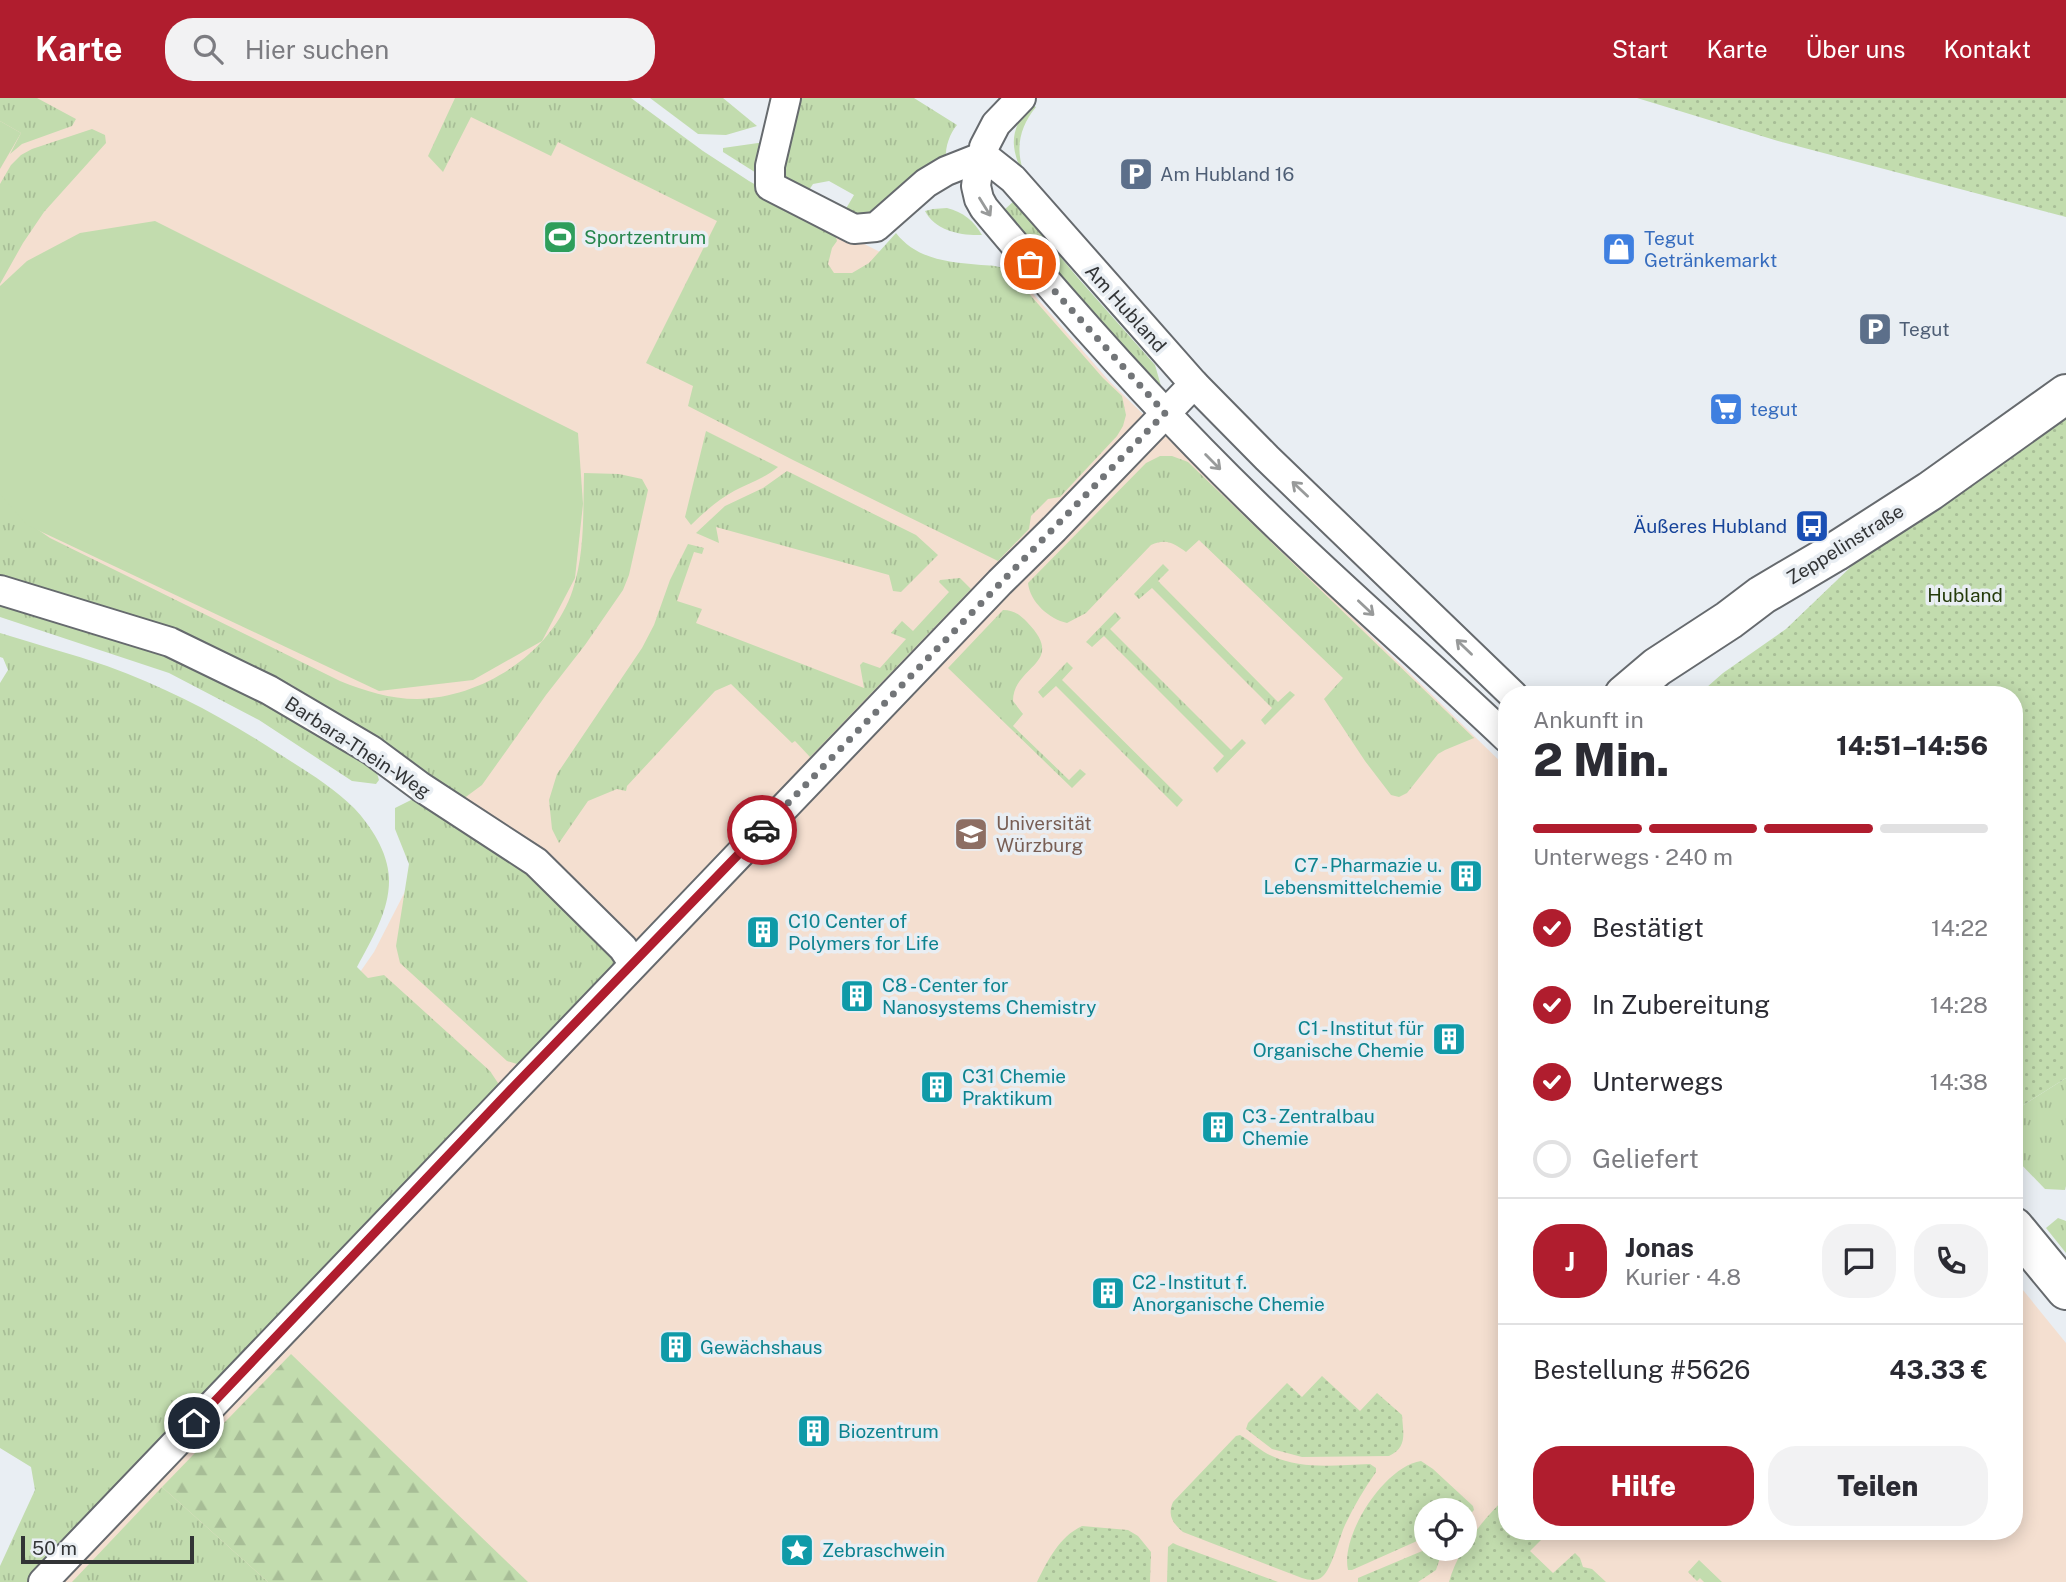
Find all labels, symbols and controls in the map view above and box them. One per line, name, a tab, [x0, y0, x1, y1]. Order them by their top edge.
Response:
search box	[165, 18, 655, 81]
text: Karte	[35, 30, 123, 68]
icon: search	[189, 30, 227, 68]
text: Hier suchen	[245, 34, 389, 65]
text: Start	[1612, 35, 1668, 63]
text: Karte	[1706, 35, 1768, 63]
text: Über uns	[1806, 35, 1905, 63]
text: Kontakt	[1943, 35, 2031, 63]
parking icon: Am Hubland 16	[1117, 155, 1155, 193]
place label: Am Hubland 16	[1160, 163, 1294, 185]
one-way arrow	[978, 196, 992, 216]
sports icon: Sportzentrum	[541, 218, 579, 256]
place label: Sportzentrum	[584, 226, 706, 248]
place label: Tegut Getränkemarkt	[1644, 227, 1777, 271]
shop icon: Tegut Getränkemarkt	[1600, 230, 1638, 268]
pin	[1000, 234, 1060, 294]
icon: bag	[1011, 245, 1049, 283]
street label: Am Hubland	[1081, 260, 1171, 356]
parking icon: Tegut	[1856, 310, 1894, 348]
place label: Tegut	[1899, 318, 1950, 340]
supermarket icon: tegut	[1707, 390, 1745, 428]
place label: tegut	[1750, 398, 1798, 420]
one-way arrow	[1204, 453, 1221, 470]
one-way arrow	[1292, 481, 1309, 498]
street label: Zeppelinstraße	[1782, 499, 1908, 589]
bus stop icon: Äußeres Hubland	[1793, 507, 1831, 545]
place label: Äußeres Hubland	[1633, 515, 1787, 537]
park label: Hubland	[1927, 584, 2003, 606]
one-way arrow	[1357, 600, 1375, 616]
one-way arrow	[1456, 639, 1473, 656]
street label: Barbara-Thein-Weg	[281, 692, 435, 802]
text: Ankunft in	[1533, 706, 1644, 733]
text: 14:51–14:56	[1836, 730, 1988, 761]
text: 2 Min.	[1533, 732, 1670, 786]
courier	[727, 795, 797, 865]
icon: car	[743, 811, 781, 849]
place label: Universität Würzburg	[996, 812, 1092, 856]
school or university icon: Universität Würzburg	[952, 815, 990, 853]
text: Unterwegs · 240 m	[1533, 843, 1733, 870]
place label: C7 - Pharmazie u. Lebensmittelchemie	[1263, 854, 1442, 898]
building icon: C7 - Pharmazie u. Lebensmittelchemie	[1447, 857, 1485, 895]
icon: check	[1533, 909, 1571, 947]
place label: C10 Center of Polymers for Life	[788, 910, 939, 954]
text: Bestätigt	[1592, 912, 1704, 943]
building icon: C10 Center of Polymers for Life	[744, 913, 782, 951]
text: 14:22	[1931, 914, 1988, 941]
place label: C8 - Center for Nanosystems Chemistry	[882, 974, 1096, 1018]
building icon: C8 - Center for Nanosystems Chemistry	[838, 977, 876, 1015]
icon: check	[1533, 986, 1571, 1024]
text: In Zubereitung	[1592, 989, 1770, 1020]
text: 14:28	[1930, 991, 1988, 1018]
place label: C1 - Institut für Organische Chemie	[1253, 1017, 1424, 1061]
building icon: C1 - Institut für Organische Chemie	[1430, 1020, 1468, 1058]
icon: check	[1533, 1063, 1571, 1101]
place label: C31 Chemie Praktikum	[962, 1065, 1066, 1109]
text: Unterwegs	[1592, 1066, 1723, 1097]
building icon: C31 Chemie Praktikum	[918, 1068, 956, 1106]
text: 14:38	[1930, 1068, 1988, 1095]
place label: C3 - Zentralbau Chemie	[1242, 1105, 1375, 1149]
building icon: C3 - Zentralbau Chemie	[1199, 1108, 1237, 1146]
text: Geliefert	[1592, 1143, 1699, 1174]
button: chat	[1822, 1224, 1896, 1298]
button: phone	[1914, 1224, 1988, 1298]
text: Jonas	[1625, 1232, 1694, 1263]
text: J	[1565, 1246, 1575, 1277]
text: Kurier · 4.8	[1625, 1263, 1741, 1290]
place label: C2 - Institut f. Anorganische Chemie	[1132, 1271, 1325, 1315]
building icon: C2 - Institut f. Anorganische Chemie	[1089, 1274, 1127, 1312]
building icon: Gewächshaus	[657, 1328, 695, 1366]
place label: Gewächshaus	[700, 1336, 822, 1358]
text: Bestellung #5626	[1533, 1354, 1750, 1385]
text: 43.33 €	[1889, 1354, 1988, 1385]
pin	[164, 1393, 224, 1453]
icon: home	[175, 1404, 213, 1442]
building icon: Biozentrum	[795, 1412, 833, 1450]
place label: Biozentrum	[838, 1420, 939, 1442]
button: Hilfe	[1533, 1446, 1754, 1526]
button: Teilen	[1768, 1446, 1988, 1526]
map controls	[1414, 1498, 1477, 1561]
button: locate	[1414, 1498, 1477, 1561]
place icon: Zebraschwein	[778, 1531, 816, 1569]
scale bar	[21, 1533, 194, 1565]
text: 50 m	[32, 1537, 77, 1559]
place label: Zebraschwein	[822, 1539, 945, 1561]

